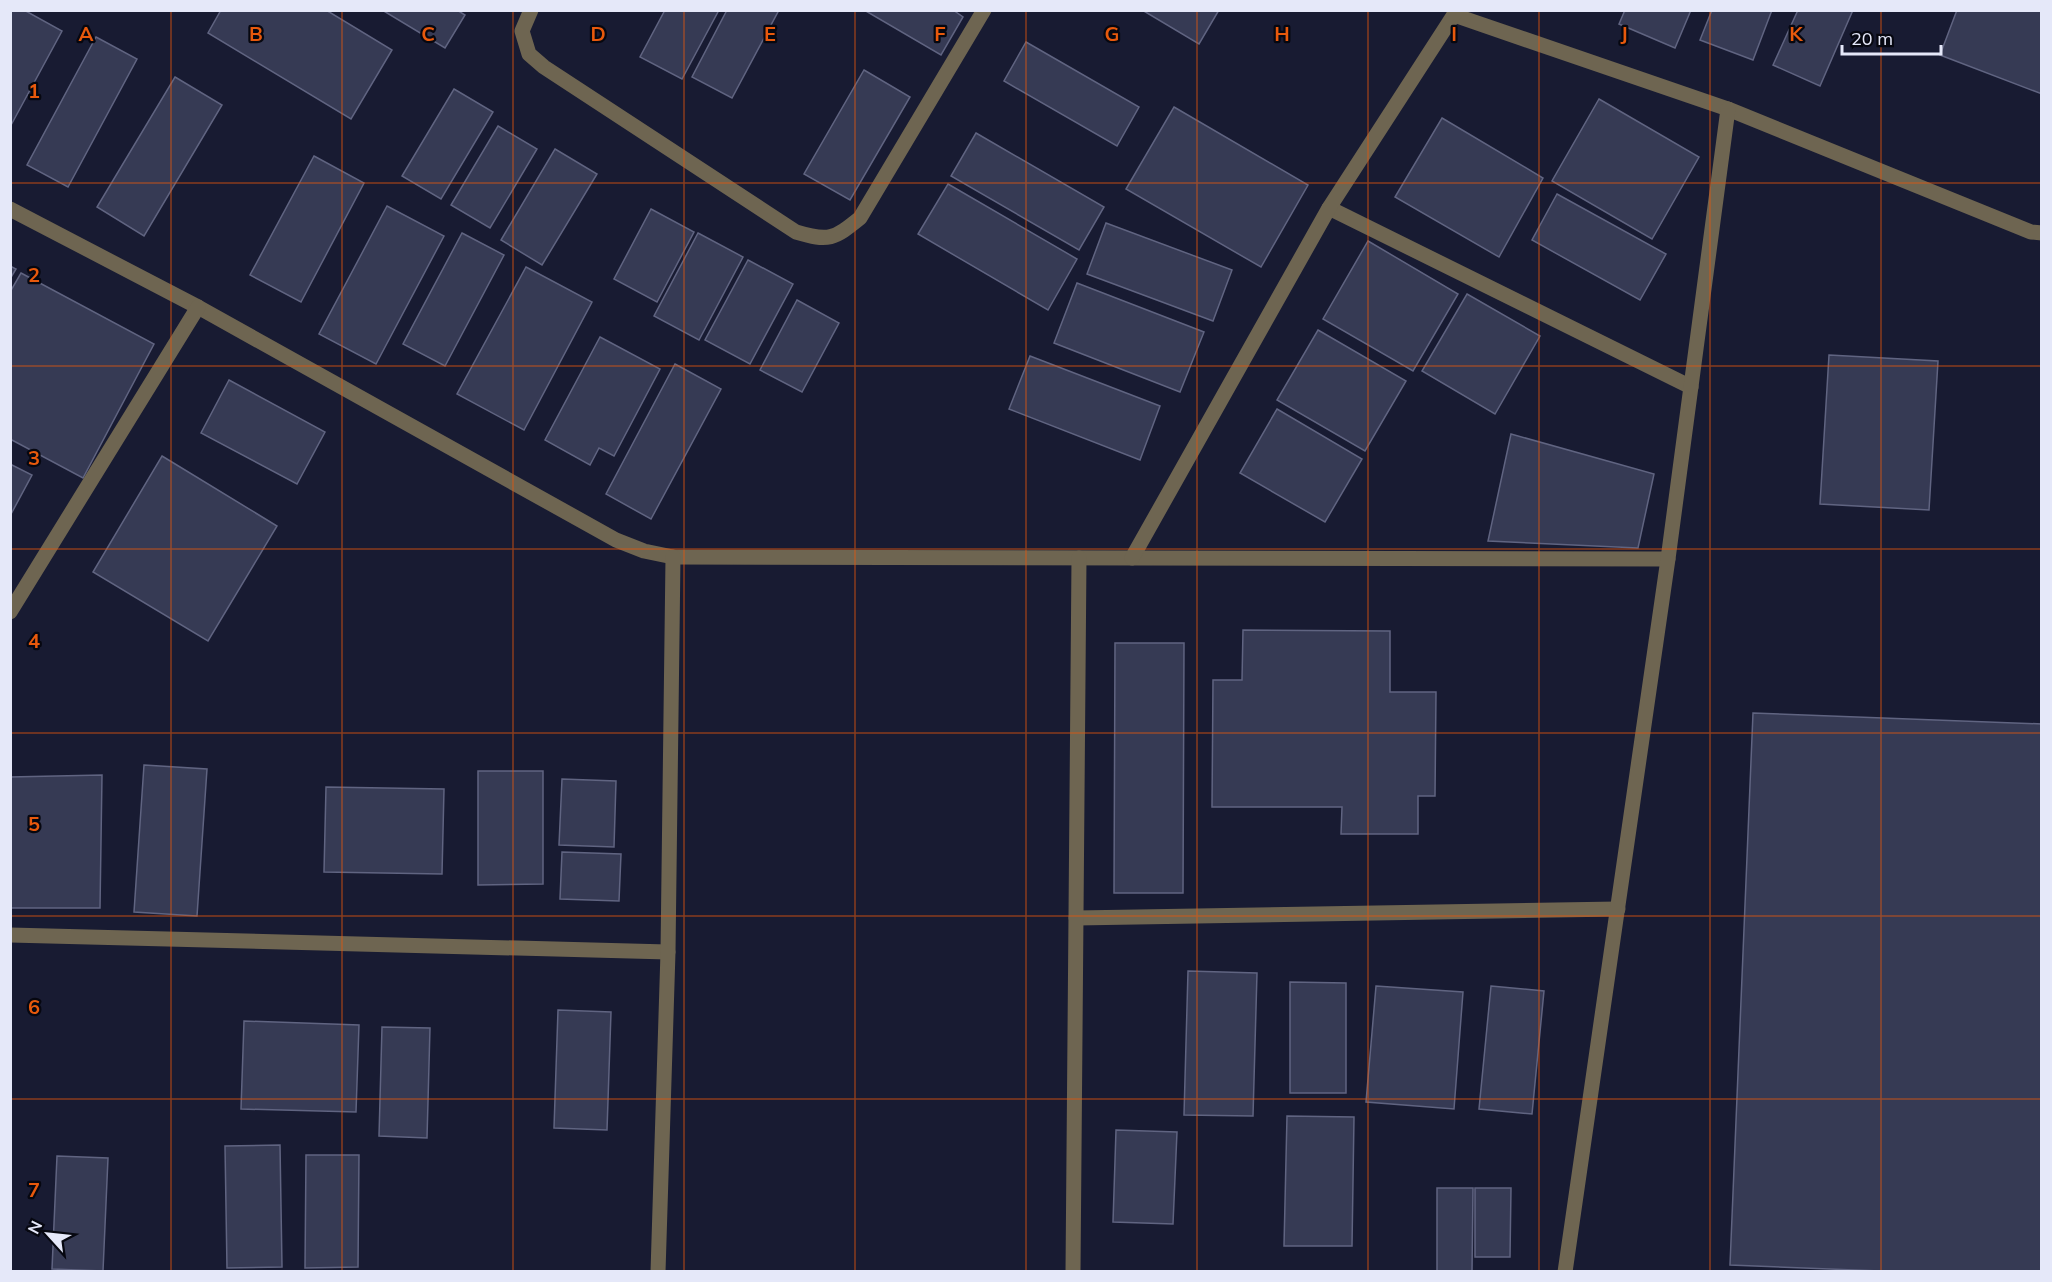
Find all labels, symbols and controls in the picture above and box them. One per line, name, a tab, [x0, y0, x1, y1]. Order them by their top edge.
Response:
scale bar	[1842, 18, 1941, 56]
text: A	[79, 21, 94, 46]
text: B	[249, 21, 263, 46]
text: C	[421, 21, 435, 46]
text: D	[590, 21, 606, 46]
text: E	[764, 21, 776, 46]
text: F	[934, 21, 946, 46]
text: G	[1105, 21, 1119, 46]
text: H	[1274, 21, 1290, 46]
text: I	[1451, 21, 1457, 46]
text: J	[1620, 21, 1628, 46]
text: K	[1789, 21, 1803, 46]
text: 20 m	[1851, 27, 1893, 50]
text: 1	[28, 78, 40, 103]
text: 2	[28, 262, 40, 287]
text: 3	[28, 445, 40, 470]
text: 4	[28, 628, 40, 653]
text: 5	[28, 811, 40, 836]
text: 6	[28, 994, 40, 1019]
text: 7	[28, 1177, 40, 1202]
north arrow	[18, 1204, 78, 1264]
text: N	[23, 1217, 46, 1237]

